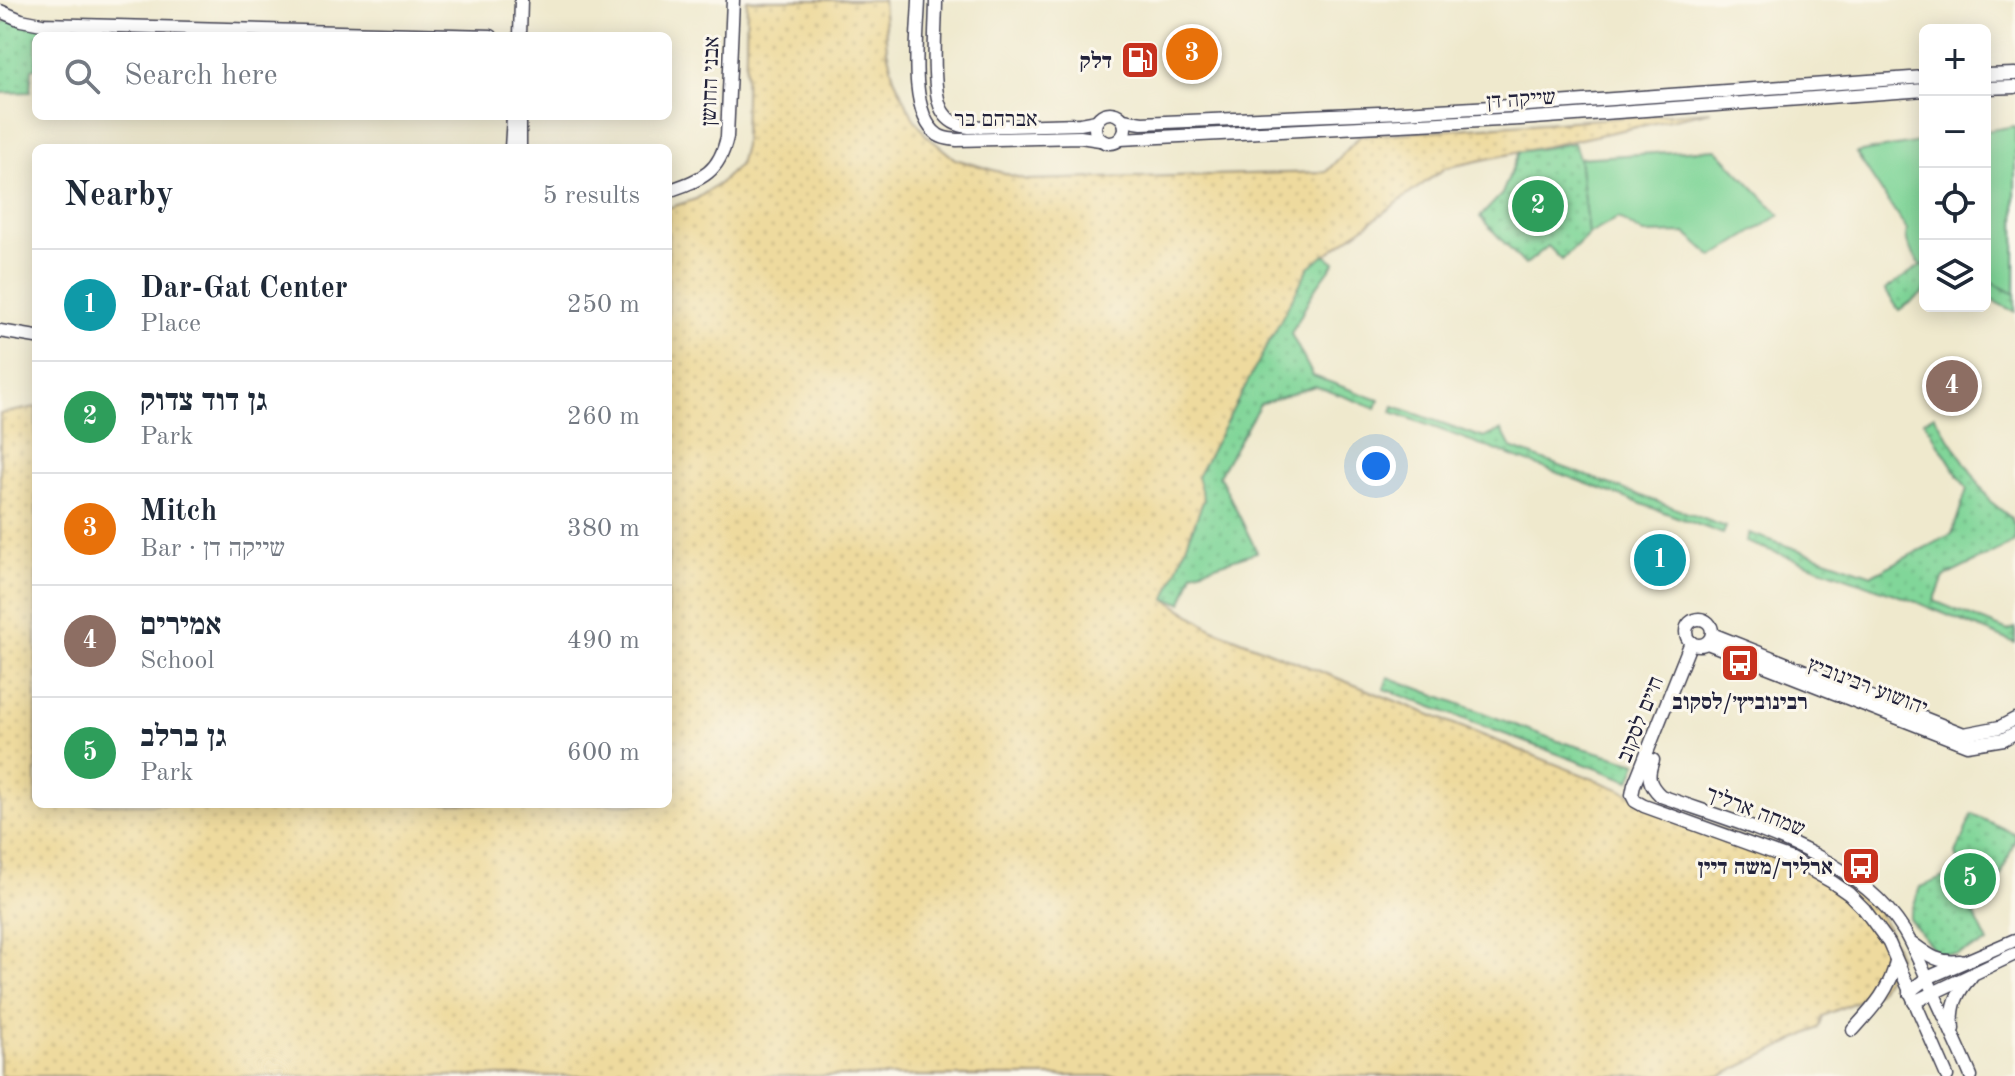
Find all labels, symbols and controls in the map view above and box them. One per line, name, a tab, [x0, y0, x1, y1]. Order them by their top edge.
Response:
pin: 3	[1166, 24, 1218, 84]
map controls	[1919, 24, 1991, 312]
button: +	[1919, 24, 1991, 96]
search box	[32, 32, 672, 120]
street label: אבני החושן	[698, 36, 724, 126]
fuel station icon: דלק	[1119, 39, 1161, 81]
place label: דלק	[1080, 50, 1112, 73]
icon: search	[60, 54, 104, 98]
text: Search here	[124, 61, 278, 91]
street label: שייקה דן	[1486, 87, 1556, 113]
button: −	[1919, 96, 1991, 168]
street label: אברהם בר	[954, 109, 1038, 131]
button: locate	[1919, 168, 1991, 240]
pin: 2	[1512, 176, 1564, 236]
text: Nearby	[64, 179, 174, 213]
text: 5 results	[542, 183, 640, 209]
button: layers	[1919, 240, 1991, 312]
text: Dar-Gat Center	[140, 274, 348, 304]
text: 1	[82, 292, 98, 318]
text: 250 m	[567, 292, 640, 318]
text: Place	[140, 311, 201, 337]
pin: 4	[1926, 356, 1978, 416]
text: גן דוד צדוק	[140, 387, 267, 417]
text: 2	[82, 404, 98, 430]
text: 260 m	[567, 404, 640, 430]
text: Park	[140, 424, 194, 450]
your location	[1356, 446, 1396, 486]
text: Mitch	[140, 497, 217, 527]
text: 3	[82, 516, 98, 542]
text: 380 m	[567, 516, 640, 542]
pin: 1	[1634, 530, 1686, 590]
text: Bar · שייקה דן	[140, 536, 285, 562]
text: אמירים	[140, 611, 222, 641]
text: 4	[82, 628, 98, 654]
text: 490 m	[567, 628, 640, 654]
bus stop icon: רבינוביץ׳/לסקוב	[1719, 642, 1761, 684]
text: School	[140, 648, 214, 674]
street label: יהושוע רבינוביץ	[1804, 654, 1930, 720]
street label: חיים לסקוב	[1613, 673, 1668, 766]
place label: רבינוביץ׳/לסקוב	[1672, 691, 1808, 714]
text: גן ברלב	[140, 723, 227, 753]
text: 5	[82, 740, 98, 766]
text: 600 m	[567, 740, 640, 766]
text: Park	[140, 760, 194, 786]
street label: שמחה ארליך	[1703, 782, 1808, 841]
bus stop icon: ארליך/משה דיין	[1840, 845, 1882, 887]
pin: 5	[1944, 849, 1996, 909]
place label: ארליך/משה דיין	[1698, 856, 1833, 879]

